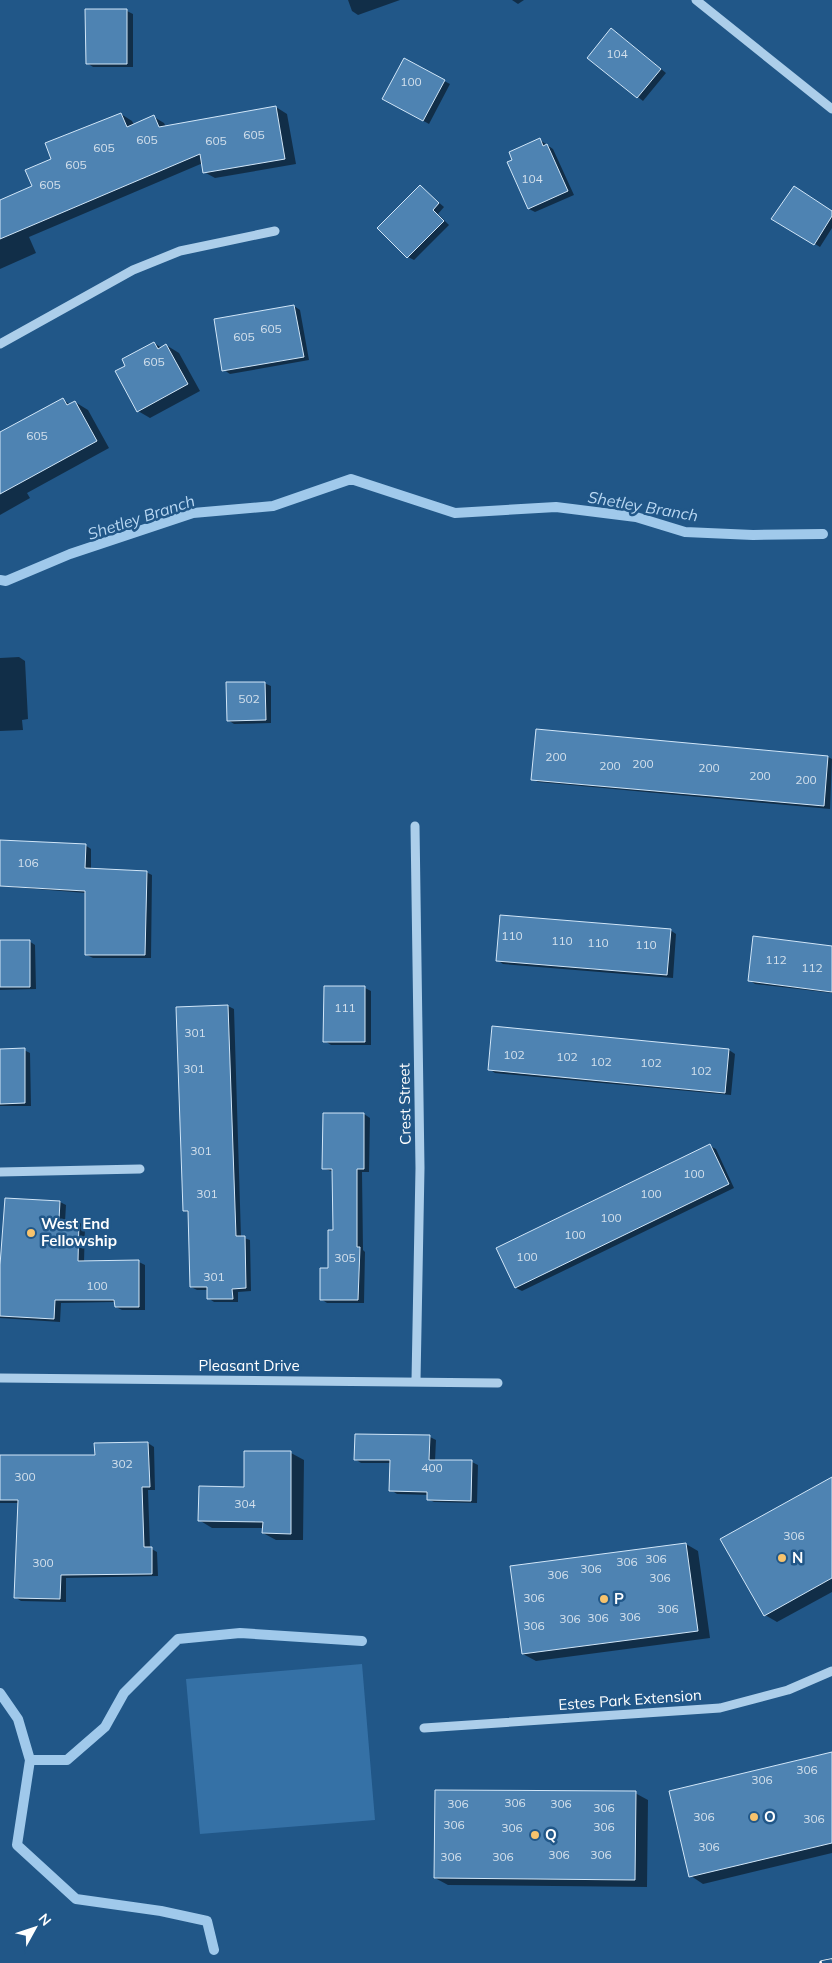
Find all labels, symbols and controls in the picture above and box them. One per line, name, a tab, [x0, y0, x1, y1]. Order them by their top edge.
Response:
house number: 104	[606, 46, 628, 61]
house number: 100	[400, 74, 422, 89]
house number: 605	[243, 127, 265, 142]
house number: 605	[136, 132, 158, 147]
house number: 605	[205, 133, 227, 148]
house number: 605	[93, 140, 115, 155]
house number: 605	[65, 157, 87, 172]
house number: 104	[521, 171, 543, 186]
house number: 605	[39, 177, 61, 192]
house number: 605	[260, 321, 282, 336]
house number: 605	[233, 329, 255, 344]
house number: 605	[143, 354, 165, 369]
house number: 605	[26, 428, 48, 443]
water label: Shetley Branch	[586, 486, 700, 526]
water label: Shetley Branch	[85, 490, 197, 544]
house number: 502	[238, 691, 260, 706]
house number: 200	[545, 749, 567, 764]
house number: 200	[632, 756, 654, 771]
house number: 200	[599, 758, 621, 773]
house number: 200	[698, 760, 720, 775]
house number: 200	[749, 768, 771, 783]
house number: 200	[795, 772, 817, 787]
house number: 106	[17, 855, 39, 870]
house number: 110	[501, 928, 523, 943]
house number: 110	[551, 933, 573, 948]
house number: 110	[587, 935, 609, 950]
house number: 110	[635, 937, 657, 952]
house number: 112	[765, 952, 787, 967]
house number: 112	[801, 960, 823, 975]
house number: 111	[334, 1000, 356, 1015]
house number: 301	[184, 1025, 206, 1040]
house number: 102	[503, 1047, 525, 1062]
house number: 102	[556, 1049, 578, 1064]
house number: 102	[590, 1054, 612, 1069]
house number: 102	[640, 1055, 662, 1070]
house number: 301	[183, 1061, 205, 1076]
street label: Crest Street	[394, 1063, 415, 1145]
house number: 102	[690, 1063, 712, 1078]
house number: 301	[190, 1143, 212, 1158]
house number: 100	[683, 1166, 705, 1181]
house number: 301	[196, 1186, 218, 1201]
house number: 100	[640, 1186, 662, 1201]
house number: 100	[600, 1210, 622, 1225]
place label: West End Fellowship	[41, 1214, 117, 1250]
marker: West End Fellowship	[25, 1227, 37, 1239]
house number: 100	[564, 1227, 586, 1242]
house number: 100	[516, 1249, 538, 1264]
house number: 305	[334, 1250, 356, 1265]
house number: 301	[203, 1269, 225, 1284]
house number: 100	[86, 1278, 108, 1293]
street label: Pleasant Drive	[198, 1356, 300, 1375]
house number: 302	[111, 1456, 133, 1471]
house number: 400	[421, 1460, 443, 1475]
house number: 300	[14, 1469, 36, 1484]
house number: 304	[234, 1496, 256, 1511]
house number: 306	[783, 1528, 805, 1543]
place label: N	[792, 1548, 803, 1567]
house number: 306	[645, 1551, 667, 1566]
marker: N	[776, 1552, 788, 1564]
house number: 306	[616, 1554, 638, 1569]
house number: 300	[32, 1555, 54, 1570]
house number: 306	[580, 1561, 602, 1576]
house number: 306	[547, 1567, 569, 1582]
house number: 306	[649, 1570, 671, 1585]
place label: P	[614, 1589, 624, 1608]
house number: 306	[523, 1590, 545, 1605]
marker: P	[598, 1593, 610, 1605]
house number: 306	[657, 1601, 679, 1616]
house number: 306	[619, 1609, 641, 1624]
house number: 306	[587, 1610, 609, 1625]
house number: 306	[559, 1611, 581, 1626]
house number: 306	[523, 1618, 545, 1633]
street label: Estes Park Extension	[558, 1685, 702, 1714]
house number: 306	[796, 1762, 818, 1777]
house number: 306	[751, 1772, 773, 1787]
house number: 306	[504, 1795, 526, 1810]
house number: 306	[447, 1796, 469, 1811]
house number: 306	[550, 1796, 572, 1811]
house number: 306	[593, 1800, 615, 1815]
place label: O	[764, 1807, 776, 1826]
house number: 306	[693, 1809, 715, 1824]
marker: O	[748, 1811, 760, 1823]
house number: 306	[803, 1811, 825, 1826]
house number: 306	[443, 1817, 465, 1832]
house number: 306	[593, 1819, 615, 1834]
house number: 306	[501, 1820, 523, 1835]
place label: Q	[545, 1825, 557, 1844]
marker: Q	[529, 1829, 541, 1841]
house number: 306	[698, 1839, 720, 1854]
house number: 306	[548, 1847, 570, 1862]
house number: 306	[590, 1847, 612, 1862]
house number: 306	[440, 1849, 462, 1864]
house number: 306	[492, 1849, 514, 1864]
north arrow	[10, 1903, 60, 1953]
text: N	[35, 1910, 55, 1929]

